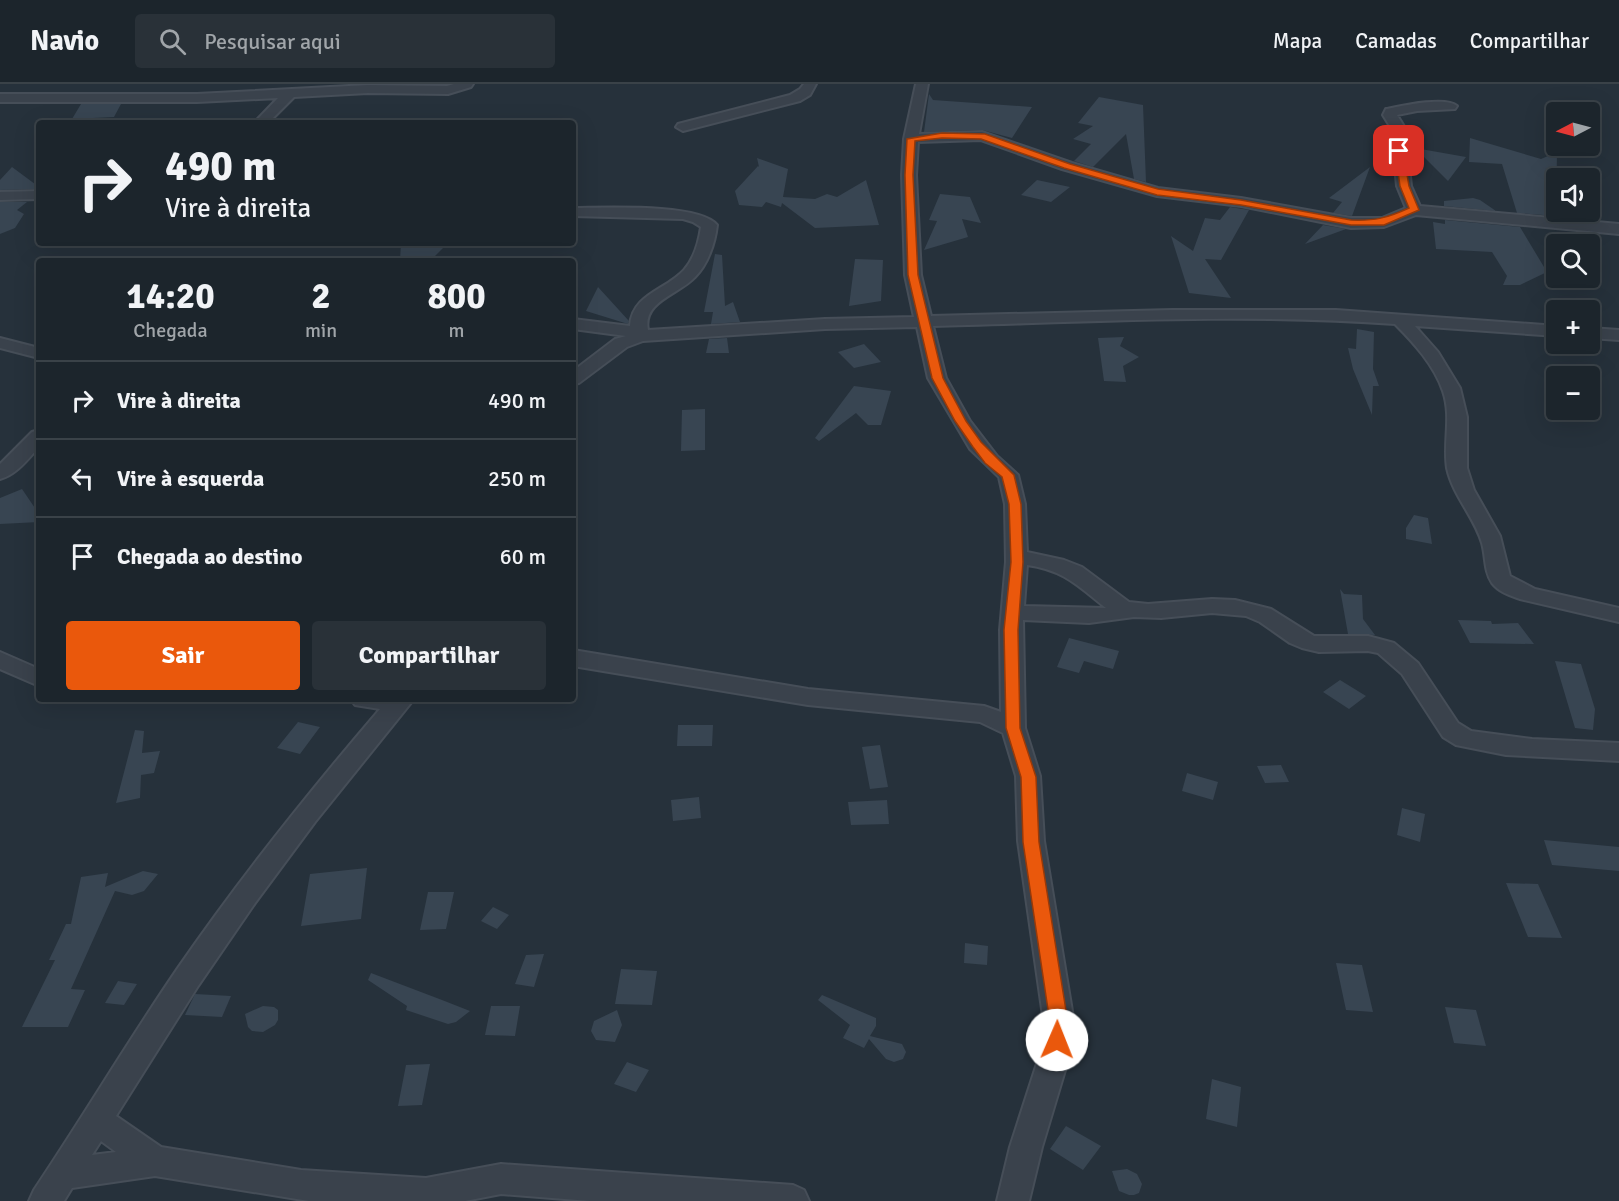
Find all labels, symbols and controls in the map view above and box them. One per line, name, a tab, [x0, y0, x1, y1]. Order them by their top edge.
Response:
search box	[135, 14, 555, 68]
text: Navio	[30, 24, 99, 58]
icon: search	[156, 25, 189, 58]
text: Pesquisar aqui	[204, 28, 341, 55]
text: Mapa	[1273, 28, 1322, 54]
text: Camadas	[1355, 28, 1437, 54]
text: Compartilhar	[1470, 28, 1589, 54]
north arrow	[1546, 102, 1600, 156]
map controls	[1546, 102, 1600, 420]
pin	[1373, 125, 1424, 176]
icon: arrive	[1382, 134, 1415, 167]
text: 490 m	[165, 141, 276, 192]
icon: right	[66, 144, 144, 222]
button: sound	[1546, 168, 1600, 222]
text: Vire à direita	[165, 192, 311, 225]
button: search	[1546, 234, 1600, 288]
text: 14:20	[126, 274, 215, 319]
text: 2	[311, 274, 331, 319]
text: 800	[427, 274, 486, 319]
button: +	[1546, 300, 1600, 354]
text: Chegada	[133, 318, 208, 343]
text: min	[305, 318, 337, 343]
text: m	[449, 318, 465, 343]
button: −	[1546, 366, 1600, 420]
icon: right	[66, 384, 99, 417]
text: Vire à direita	[117, 387, 241, 414]
text: 490 m	[488, 387, 546, 414]
icon: left	[66, 462, 99, 495]
text: Vire à esquerda	[117, 465, 264, 492]
text: 250 m	[488, 465, 546, 492]
icon: arrive	[66, 540, 99, 573]
text: Chegada ao destino	[117, 543, 303, 570]
text: 60 m	[500, 543, 546, 570]
button: Sair	[66, 621, 300, 690]
button: Compartilhar	[312, 621, 546, 690]
position arrow	[1025, 1008, 1089, 1072]

